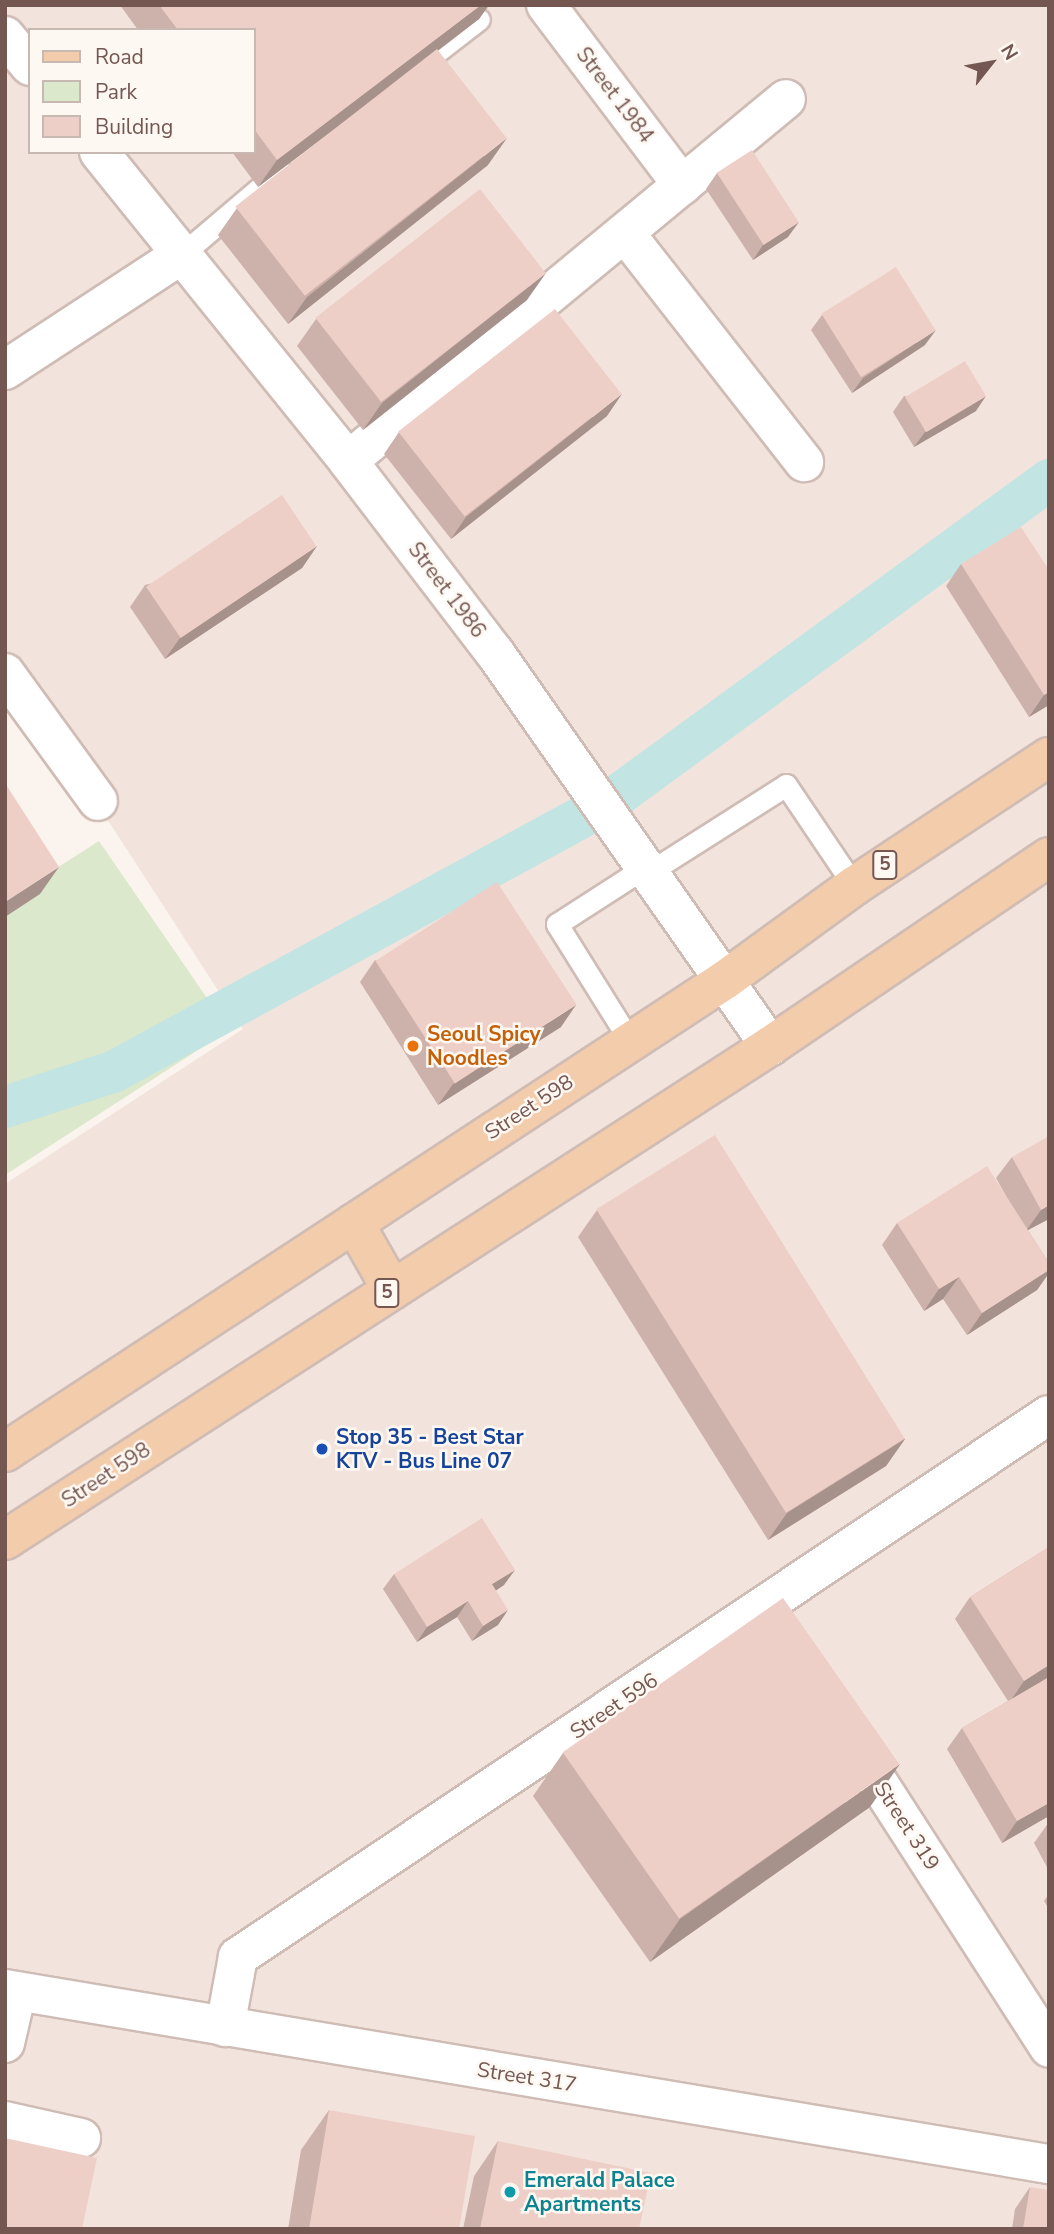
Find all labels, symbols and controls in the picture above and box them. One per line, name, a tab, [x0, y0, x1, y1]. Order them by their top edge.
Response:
legend	[28, 28, 256, 154]
north arrow	[956, 28, 1026, 98]
text: N	[994, 39, 1024, 65]
street label: Street 1984	[571, 42, 659, 148]
text: Road	[95, 43, 144, 71]
text: Park	[95, 78, 137, 106]
text: Building	[95, 113, 173, 141]
street label: Street 1986	[403, 537, 491, 643]
road number: 5	[871, 850, 899, 880]
place label: Seoul Spicy Noodles	[427, 1021, 541, 1071]
marker: Seoul Spicy Noodles	[405, 1038, 421, 1054]
street label: Street 598	[480, 1069, 578, 1145]
road number: 5	[373, 1278, 401, 1308]
place label: Stop 35 - Best Star KTV - Bus Line 07	[336, 1424, 524, 1474]
street label: Street 598	[57, 1437, 155, 1513]
marker: Stop 35 - Best Star KTV - Bus Line 07	[314, 1441, 330, 1457]
street label: Street 596	[565, 1667, 663, 1745]
street label: Street 319	[869, 1777, 945, 1875]
street label: Street 317	[475, 2057, 579, 2097]
place label: Emerald Palace Apartments	[524, 2167, 675, 2217]
marker: Emerald Palace Apartments	[502, 2184, 518, 2200]

